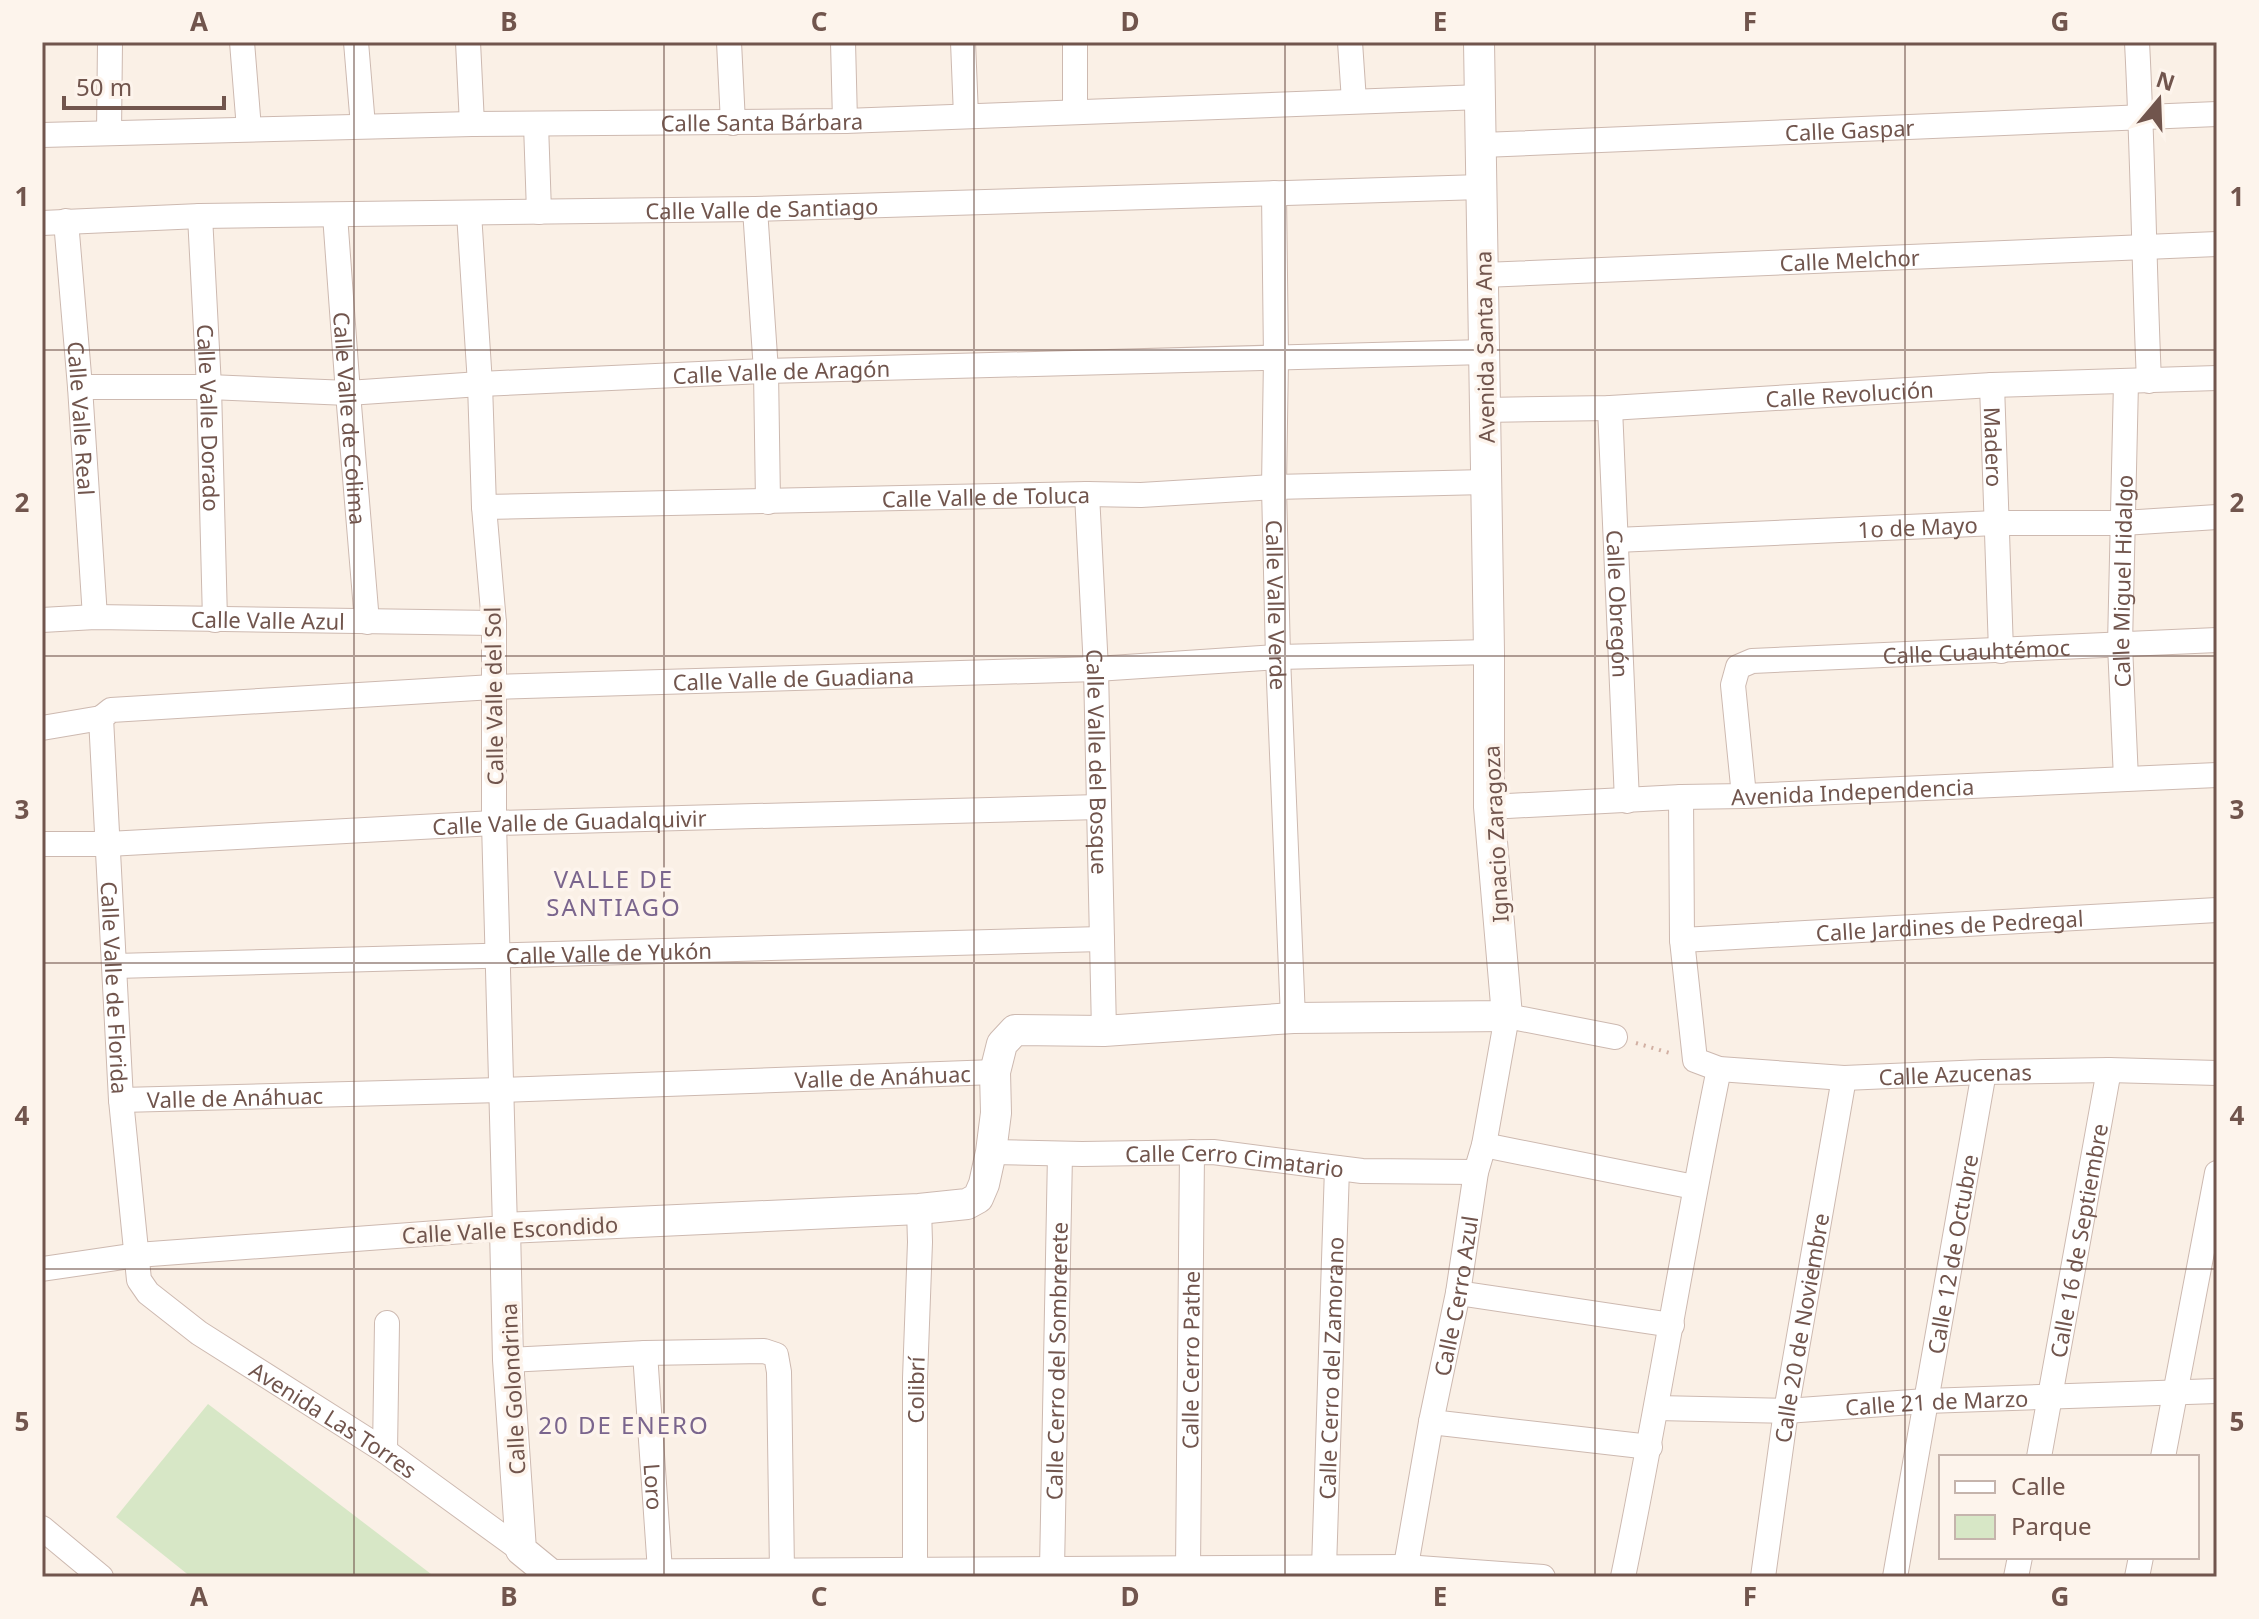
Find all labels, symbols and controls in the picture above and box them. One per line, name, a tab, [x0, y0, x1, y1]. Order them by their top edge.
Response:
text: A	[190, 3, 208, 39]
text: B	[500, 3, 518, 39]
text: C	[811, 3, 827, 39]
text: D	[1120, 3, 1140, 39]
text: E	[1433, 3, 1447, 39]
text: F	[1743, 3, 1757, 39]
text: G	[2051, 3, 2069, 39]
scale bar	[64, 60, 224, 110]
north arrow	[2119, 60, 2199, 140]
text: N	[2152, 63, 2179, 97]
text: 50 m	[76, 70, 132, 103]
street label: Calle Santa Bárbara	[660, 105, 864, 137]
street label: Calle Gaspar	[1784, 112, 1915, 147]
text: 1	[15, 178, 29, 214]
text: 1	[2230, 178, 2244, 214]
street label: Calle Valle de Santiago	[645, 190, 879, 225]
street label: Calle Melchor	[1779, 242, 1920, 277]
street label: Avenida Santa Ana	[1467, 250, 1501, 444]
street label: Calle Valle de Colima	[327, 311, 374, 526]
street label: Calle Valle Dorado	[191, 323, 227, 512]
street label: Calle Valle Real	[61, 340, 102, 496]
street label: Calle Valle de Aragón	[672, 353, 890, 390]
street label: Calle Revolución	[1765, 374, 1935, 414]
street label: Madero	[1978, 406, 2010, 488]
street label: Calle Miguel Hidalgo	[2105, 474, 2139, 688]
street label: Calle Valle de Toluca	[881, 479, 1090, 513]
text: 2	[15, 484, 30, 520]
text: 2	[2230, 484, 2245, 520]
street label: 1o de Mayo	[1857, 509, 1978, 544]
street label: Calle Valle Verde	[1260, 520, 1294, 691]
street label: Calle Obregón	[1600, 529, 1637, 678]
street label: Calle Valle Azul	[191, 603, 345, 636]
street label: Calle Valle del Sol	[476, 606, 510, 786]
street label: Calle Cuauhtémoc	[1882, 632, 2071, 670]
street label: Calle Valle del Bosque	[1080, 648, 1116, 875]
street label: Calle Valle de Guadiana	[672, 659, 915, 697]
street label: Ignacio Zaragoza	[1475, 745, 1515, 923]
street label: Avenida Independencia	[1731, 771, 1975, 811]
text: 3	[15, 791, 29, 827]
text: 3	[2230, 791, 2244, 827]
street label: Calle Valle de Guadalquivir	[431, 802, 707, 841]
district label: VALLE DE SANTIAGO	[546, 862, 682, 923]
street label: Calle Valle de Florida	[95, 880, 136, 1095]
street label: Calle Jardines de Pedregal	[1815, 903, 2084, 947]
street label: Calle Valle de Yukón	[505, 935, 712, 970]
street label: Calle Azucenas	[1878, 1056, 2032, 1092]
street label: Valle de Anáhuac	[794, 1058, 971, 1094]
street label: Valle de Anáhuac	[146, 1080, 324, 1114]
text: 4	[15, 1097, 30, 1133]
text: 4	[2230, 1097, 2245, 1133]
street label: Calle 16 de Septiembre	[2042, 1121, 2114, 1360]
street label: Calle Cerro Cimatario	[1125, 1137, 1346, 1184]
street label: Calle 12 de Octubre	[1920, 1152, 1984, 1356]
street label: Calle Valle Escondido	[401, 1208, 619, 1250]
street label: Calle 20 de Noviembre	[1767, 1211, 1835, 1445]
street label: Calle Cerro Azul	[1426, 1213, 1484, 1379]
street label: Calle Cerro del Sombrerete	[1038, 1222, 1074, 1500]
street label: Calle Cerro del Zamorano	[1311, 1236, 1350, 1500]
street label: Calle Cerro Pathe	[1174, 1271, 1206, 1449]
street label: Calle Golondrina	[493, 1302, 531, 1476]
street label: Avenida Las Torres	[244, 1354, 423, 1485]
street label: Colibrí	[900, 1355, 931, 1423]
street label: Calle 21 de Marzo	[1844, 1382, 2029, 1422]
text: 5	[15, 1403, 29, 1439]
text: 5	[2230, 1403, 2244, 1439]
district label: 20 DE ENERO	[538, 1408, 710, 1441]
legend	[1939, 1455, 2199, 1559]
street label: Loro	[638, 1462, 671, 1511]
text: Calle	[2011, 1469, 2066, 1502]
text: Parque	[2011, 1509, 2092, 1542]
text: A	[190, 1578, 208, 1614]
text: B	[500, 1578, 518, 1614]
text: C	[811, 1578, 827, 1614]
text: D	[1120, 1578, 1140, 1614]
text: E	[1433, 1578, 1447, 1614]
text: F	[1743, 1578, 1757, 1614]
text: G	[2051, 1578, 2069, 1614]

